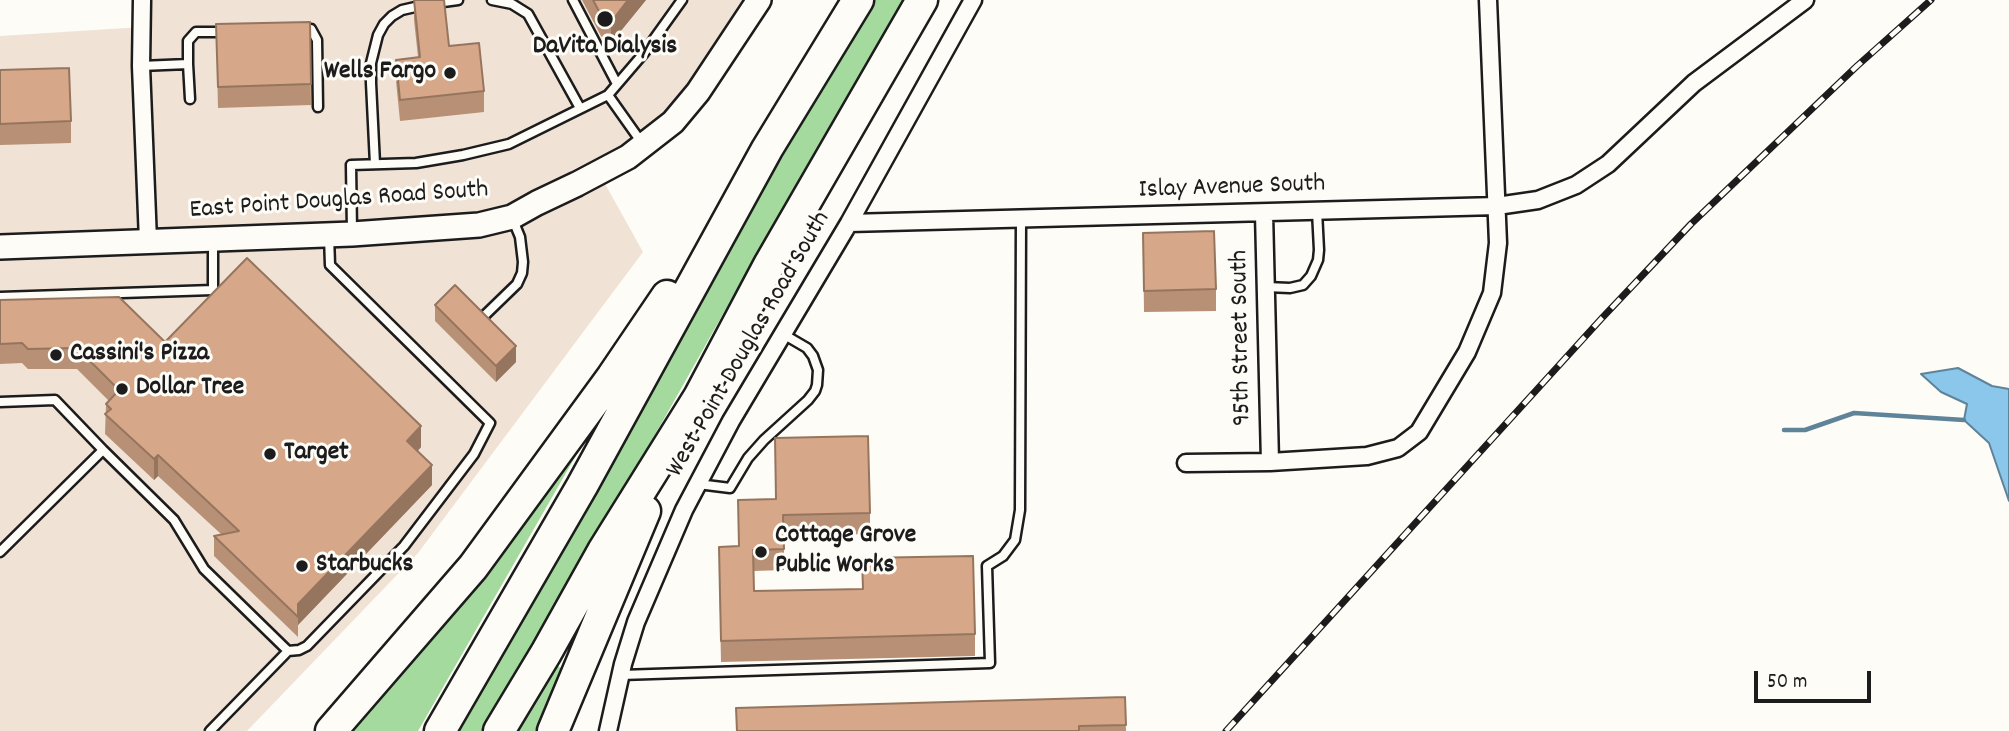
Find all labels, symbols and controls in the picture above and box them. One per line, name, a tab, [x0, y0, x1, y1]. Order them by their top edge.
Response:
marker: DaVita Dialysis	[595, 9, 615, 29]
place label: DaVita Dialysis	[533, 32, 677, 64]
place label: Wells Fargo	[324, 57, 436, 89]
marker: Wells Fargo	[442, 65, 458, 81]
street label: Islay Avenue South	[1138, 170, 1326, 208]
street label: East Point Douglas Road South	[189, 176, 489, 228]
street label: West Point Douglas Road South	[661, 207, 839, 483]
street label: 95th Street South	[1226, 250, 1260, 426]
place label: Cassini's Pizza	[70, 339, 209, 371]
marker: Cassini's Pizza	[48, 347, 64, 363]
place label: Dollar Tree	[136, 373, 244, 405]
marker: Dollar Tree	[114, 381, 130, 397]
place label: Target	[284, 438, 349, 470]
marker: Target	[262, 446, 278, 462]
place label: Cottage Grove Public Works	[775, 521, 916, 582]
marker: Cottage Grove Public Works	[753, 544, 769, 560]
place label: Starbucks	[316, 550, 413, 582]
marker: Starbucks	[294, 558, 310, 574]
scale bar	[1757, 658, 1874, 702]
text: 50 m	[1767, 668, 1807, 698]

